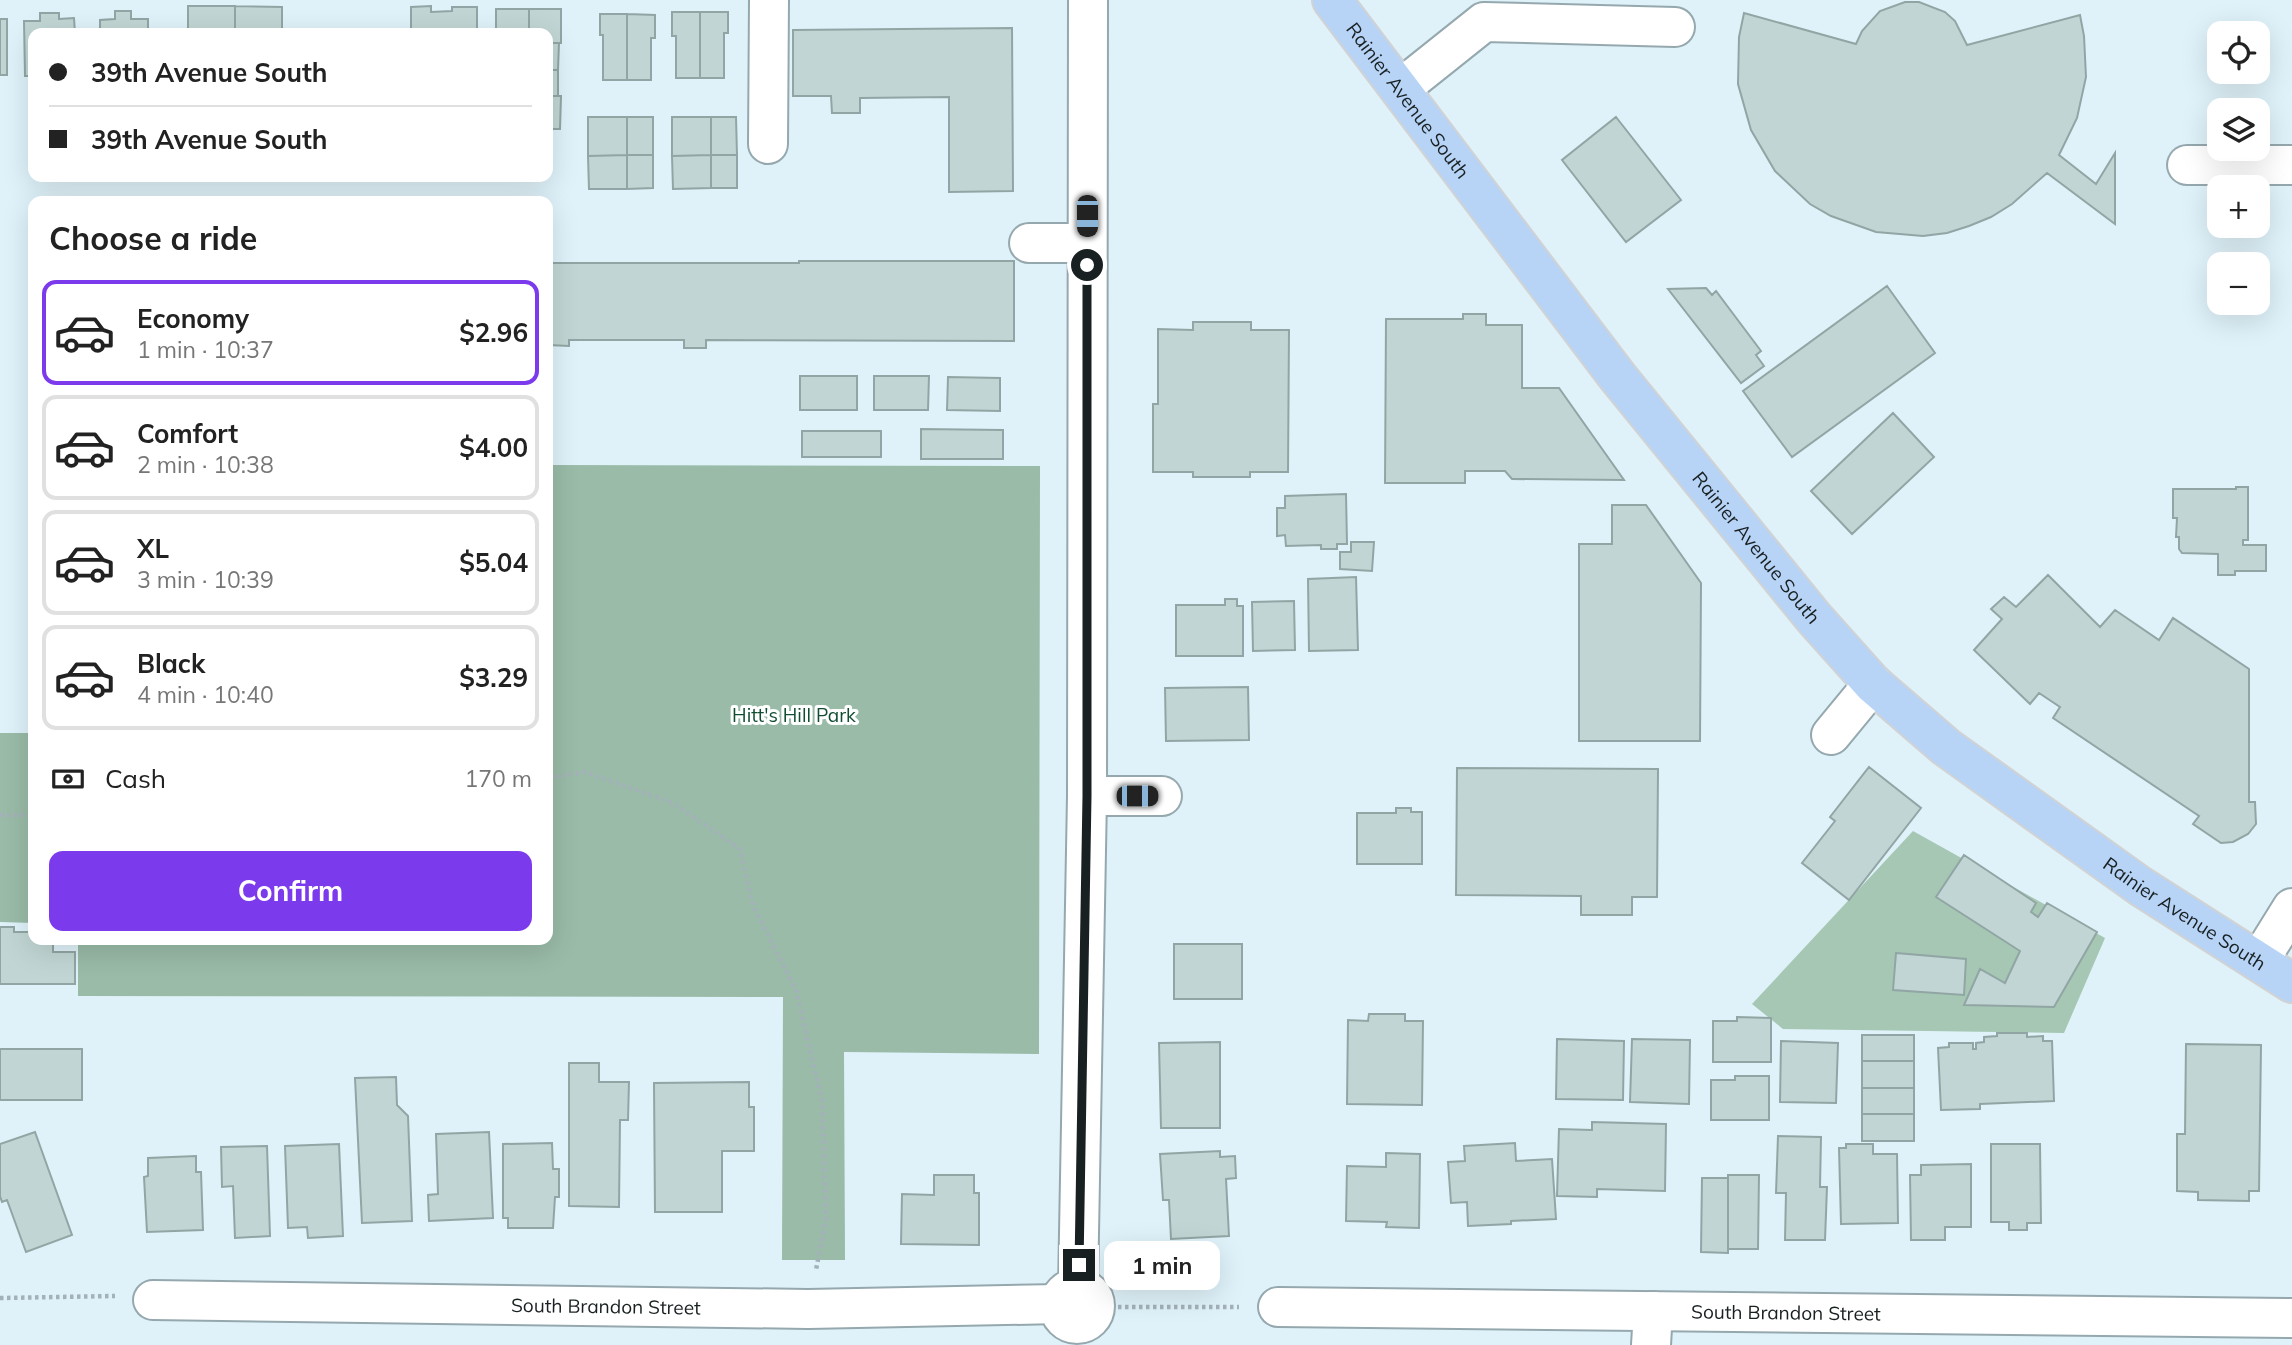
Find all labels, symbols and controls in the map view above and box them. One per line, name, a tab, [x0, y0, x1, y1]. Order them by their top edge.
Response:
street label: Rainier Avenue South	[1341, 18, 1475, 183]
map controls	[2207, 21, 2270, 315]
button: locate	[2207, 21, 2270, 84]
text: 39th Avenue South	[91, 56, 328, 89]
button: layers	[2207, 98, 2270, 161]
text: 39th Avenue South	[91, 123, 328, 156]
button: +	[2207, 175, 2270, 238]
car	[1077, 195, 1098, 237]
text: Choose a ride	[49, 218, 257, 258]
route start	[1071, 249, 1103, 281]
button: −	[2207, 252, 2270, 315]
icon: car	[53, 301, 116, 364]
text: Economy	[137, 302, 249, 335]
text: $2.96	[459, 316, 528, 349]
text: 1 min · 10:37	[137, 335, 274, 364]
icon: car	[53, 416, 116, 479]
text: Comfort	[137, 417, 238, 450]
text: $4.00	[459, 431, 528, 464]
text: 2 min · 10:38	[137, 450, 274, 479]
street label: Rainier Avenue South	[1687, 466, 1826, 629]
icon: car	[53, 531, 116, 594]
text: XL	[137, 532, 169, 565]
text: $5.04	[459, 546, 528, 579]
text: 3 min · 10:39	[137, 565, 274, 594]
icon: car	[53, 646, 116, 709]
text: Black	[137, 647, 205, 680]
text: $3.29	[459, 661, 528, 694]
text: 4 min · 10:40	[137, 680, 274, 709]
park label: Hitt's Hill Park	[732, 703, 856, 727]
icon: cash	[49, 760, 87, 798]
text: Cash	[105, 762, 166, 795]
text: 170 m	[464, 764, 532, 793]
car	[1117, 786, 1159, 807]
button: Confirm	[49, 851, 532, 931]
street label: Rainier Avenue South	[2099, 852, 2271, 975]
callout: 1 min	[1104, 1240, 1219, 1290]
route end	[1063, 1249, 1095, 1281]
text: 1 min	[1132, 1251, 1192, 1280]
street label: South Brandon Street	[511, 1293, 701, 1320]
street label: South Brandon Street	[1691, 1299, 1881, 1326]

